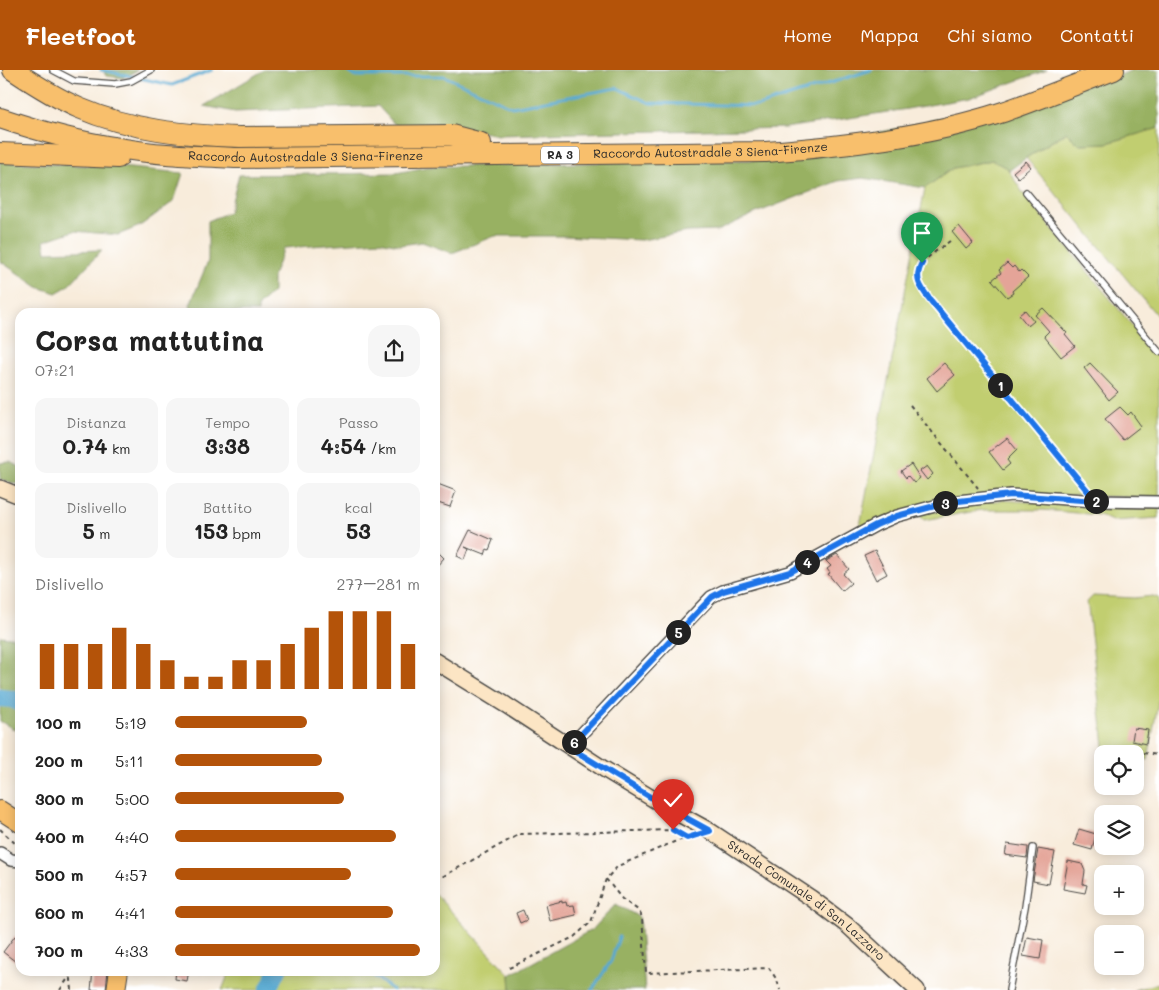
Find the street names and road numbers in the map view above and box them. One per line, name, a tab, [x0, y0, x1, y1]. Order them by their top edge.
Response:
street label: Raccordo Autostradale 3 Siena-Firenze	[593, 138, 829, 161]
road number: RA 3	[541, 146, 579, 164]
street label: Raccordo Autostradale 3 Siena-Firenze	[188, 147, 423, 165]
street label: Strada Comunale di San Lazzaro	[725, 836, 889, 963]

